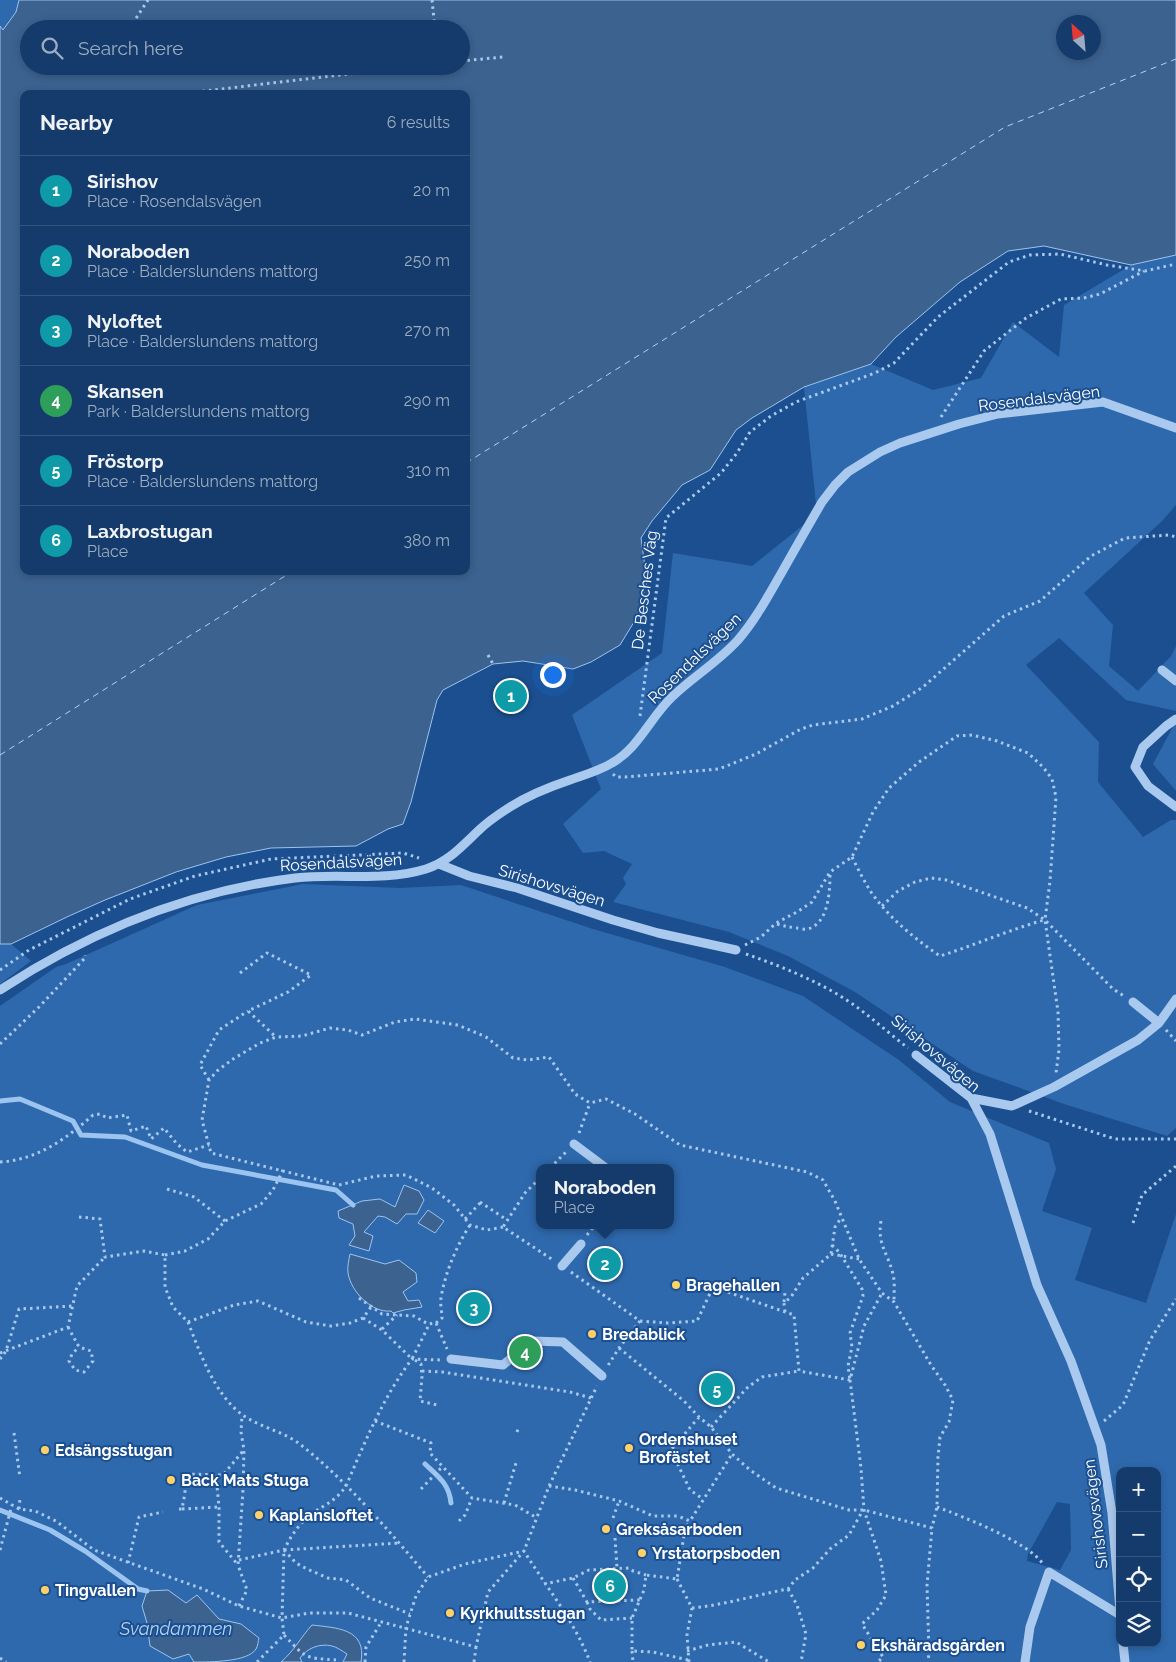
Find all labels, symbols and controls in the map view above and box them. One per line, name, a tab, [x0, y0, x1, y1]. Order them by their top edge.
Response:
north arrow	[1056, 15, 1101, 60]
search box	[20, 20, 470, 75]
icon: search	[38, 34, 66, 62]
text: Search here	[78, 37, 184, 59]
text: Nearby	[40, 110, 113, 135]
text: 6 results	[387, 113, 450, 132]
text: Sirishov	[87, 170, 158, 192]
text: 1	[52, 181, 60, 200]
text: 20 m	[413, 181, 450, 200]
text: Place · Rosendalsvägen	[87, 192, 262, 211]
text: Noraboden	[87, 240, 190, 262]
text: 2	[51, 251, 61, 270]
text: 250 m	[404, 251, 450, 270]
text: Place · Balderslundens mattorg	[87, 262, 318, 281]
text: Nyloftet	[87, 310, 162, 332]
text: 3	[52, 321, 60, 340]
text: 270 m	[405, 321, 450, 340]
text: Place · Balderslundens mattorg	[87, 332, 318, 351]
text: Skansen	[87, 380, 164, 402]
street label: Rosendalsvägen	[977, 382, 1101, 415]
text: 4	[51, 391, 61, 410]
text: 290 m	[404, 391, 450, 410]
text: Park · Balderslundens mattorg	[87, 402, 310, 421]
text: Fröstorp	[87, 450, 164, 472]
text: 5	[52, 461, 60, 480]
text: 310 m	[406, 461, 450, 480]
text: Place · Balderslundens mattorg	[87, 472, 318, 491]
text: Laxbrostugan	[87, 520, 213, 542]
street label: De Besches Väg	[628, 529, 661, 651]
text: 6	[51, 531, 61, 550]
text: 380 m	[403, 531, 450, 550]
text: Place	[87, 542, 128, 561]
street label: Rosendalsvägen	[644, 609, 745, 708]
your location	[540, 662, 566, 688]
pin: 1	[495, 677, 527, 715]
street label: Rosendalsvägen	[279, 850, 403, 875]
street label: Sirishovsvägen	[496, 860, 607, 911]
street label: Sirishovsvägen	[887, 1011, 984, 1096]
popup	[536, 1164, 674, 1229]
text: Noraboden	[554, 1176, 656, 1198]
text: Place	[554, 1198, 595, 1217]
pin: 2	[589, 1245, 621, 1283]
place label: Bragehallen	[686, 1276, 780, 1295]
marker: Bragehallen	[670, 1279, 682, 1291]
pin: 3	[458, 1289, 490, 1327]
place label: Bredablick	[602, 1325, 685, 1344]
marker: Bredablick	[586, 1328, 598, 1340]
pin: 4	[509, 1333, 541, 1371]
pin: 5	[701, 1370, 733, 1408]
place label: Ordenshuset Brofästet	[639, 1430, 738, 1467]
place label: Edsängsstugan	[55, 1441, 172, 1460]
marker: Ordenshuset Brofästet	[623, 1442, 635, 1454]
marker: Edsängsstugan	[39, 1444, 51, 1456]
street label: Sirishovsvägen	[1079, 1458, 1112, 1570]
map controls	[1116, 1467, 1161, 1647]
button: +	[1116, 1467, 1161, 1512]
place label: Back Mats Stuga	[181, 1471, 309, 1490]
marker: Back Mats Stuga	[165, 1474, 177, 1486]
place label: Kaplansloftet	[269, 1506, 373, 1525]
marker: Kaplansloftet	[253, 1509, 265, 1521]
button: −	[1116, 1512, 1161, 1557]
place label: Greksåsarboden	[616, 1520, 742, 1539]
marker: Greksåsarboden	[600, 1523, 612, 1535]
place label: Yrstatorpsboden	[652, 1544, 780, 1563]
marker: Yrstatorpsboden	[636, 1547, 648, 1559]
button: locate	[1116, 1557, 1161, 1602]
pin: 6	[594, 1567, 626, 1605]
place label: Tingvallen	[55, 1581, 136, 1600]
marker: Tingvallen	[39, 1584, 51, 1596]
button: layers	[1116, 1602, 1161, 1647]
place label: Kyrkhultsstugan	[460, 1604, 585, 1623]
marker: Kyrkhultsstugan	[444, 1607, 456, 1619]
water label: Svandammen	[119, 1618, 232, 1639]
place label: Ekshäradsgården	[871, 1636, 1005, 1655]
marker: Ekshäradsgården	[855, 1639, 867, 1651]

